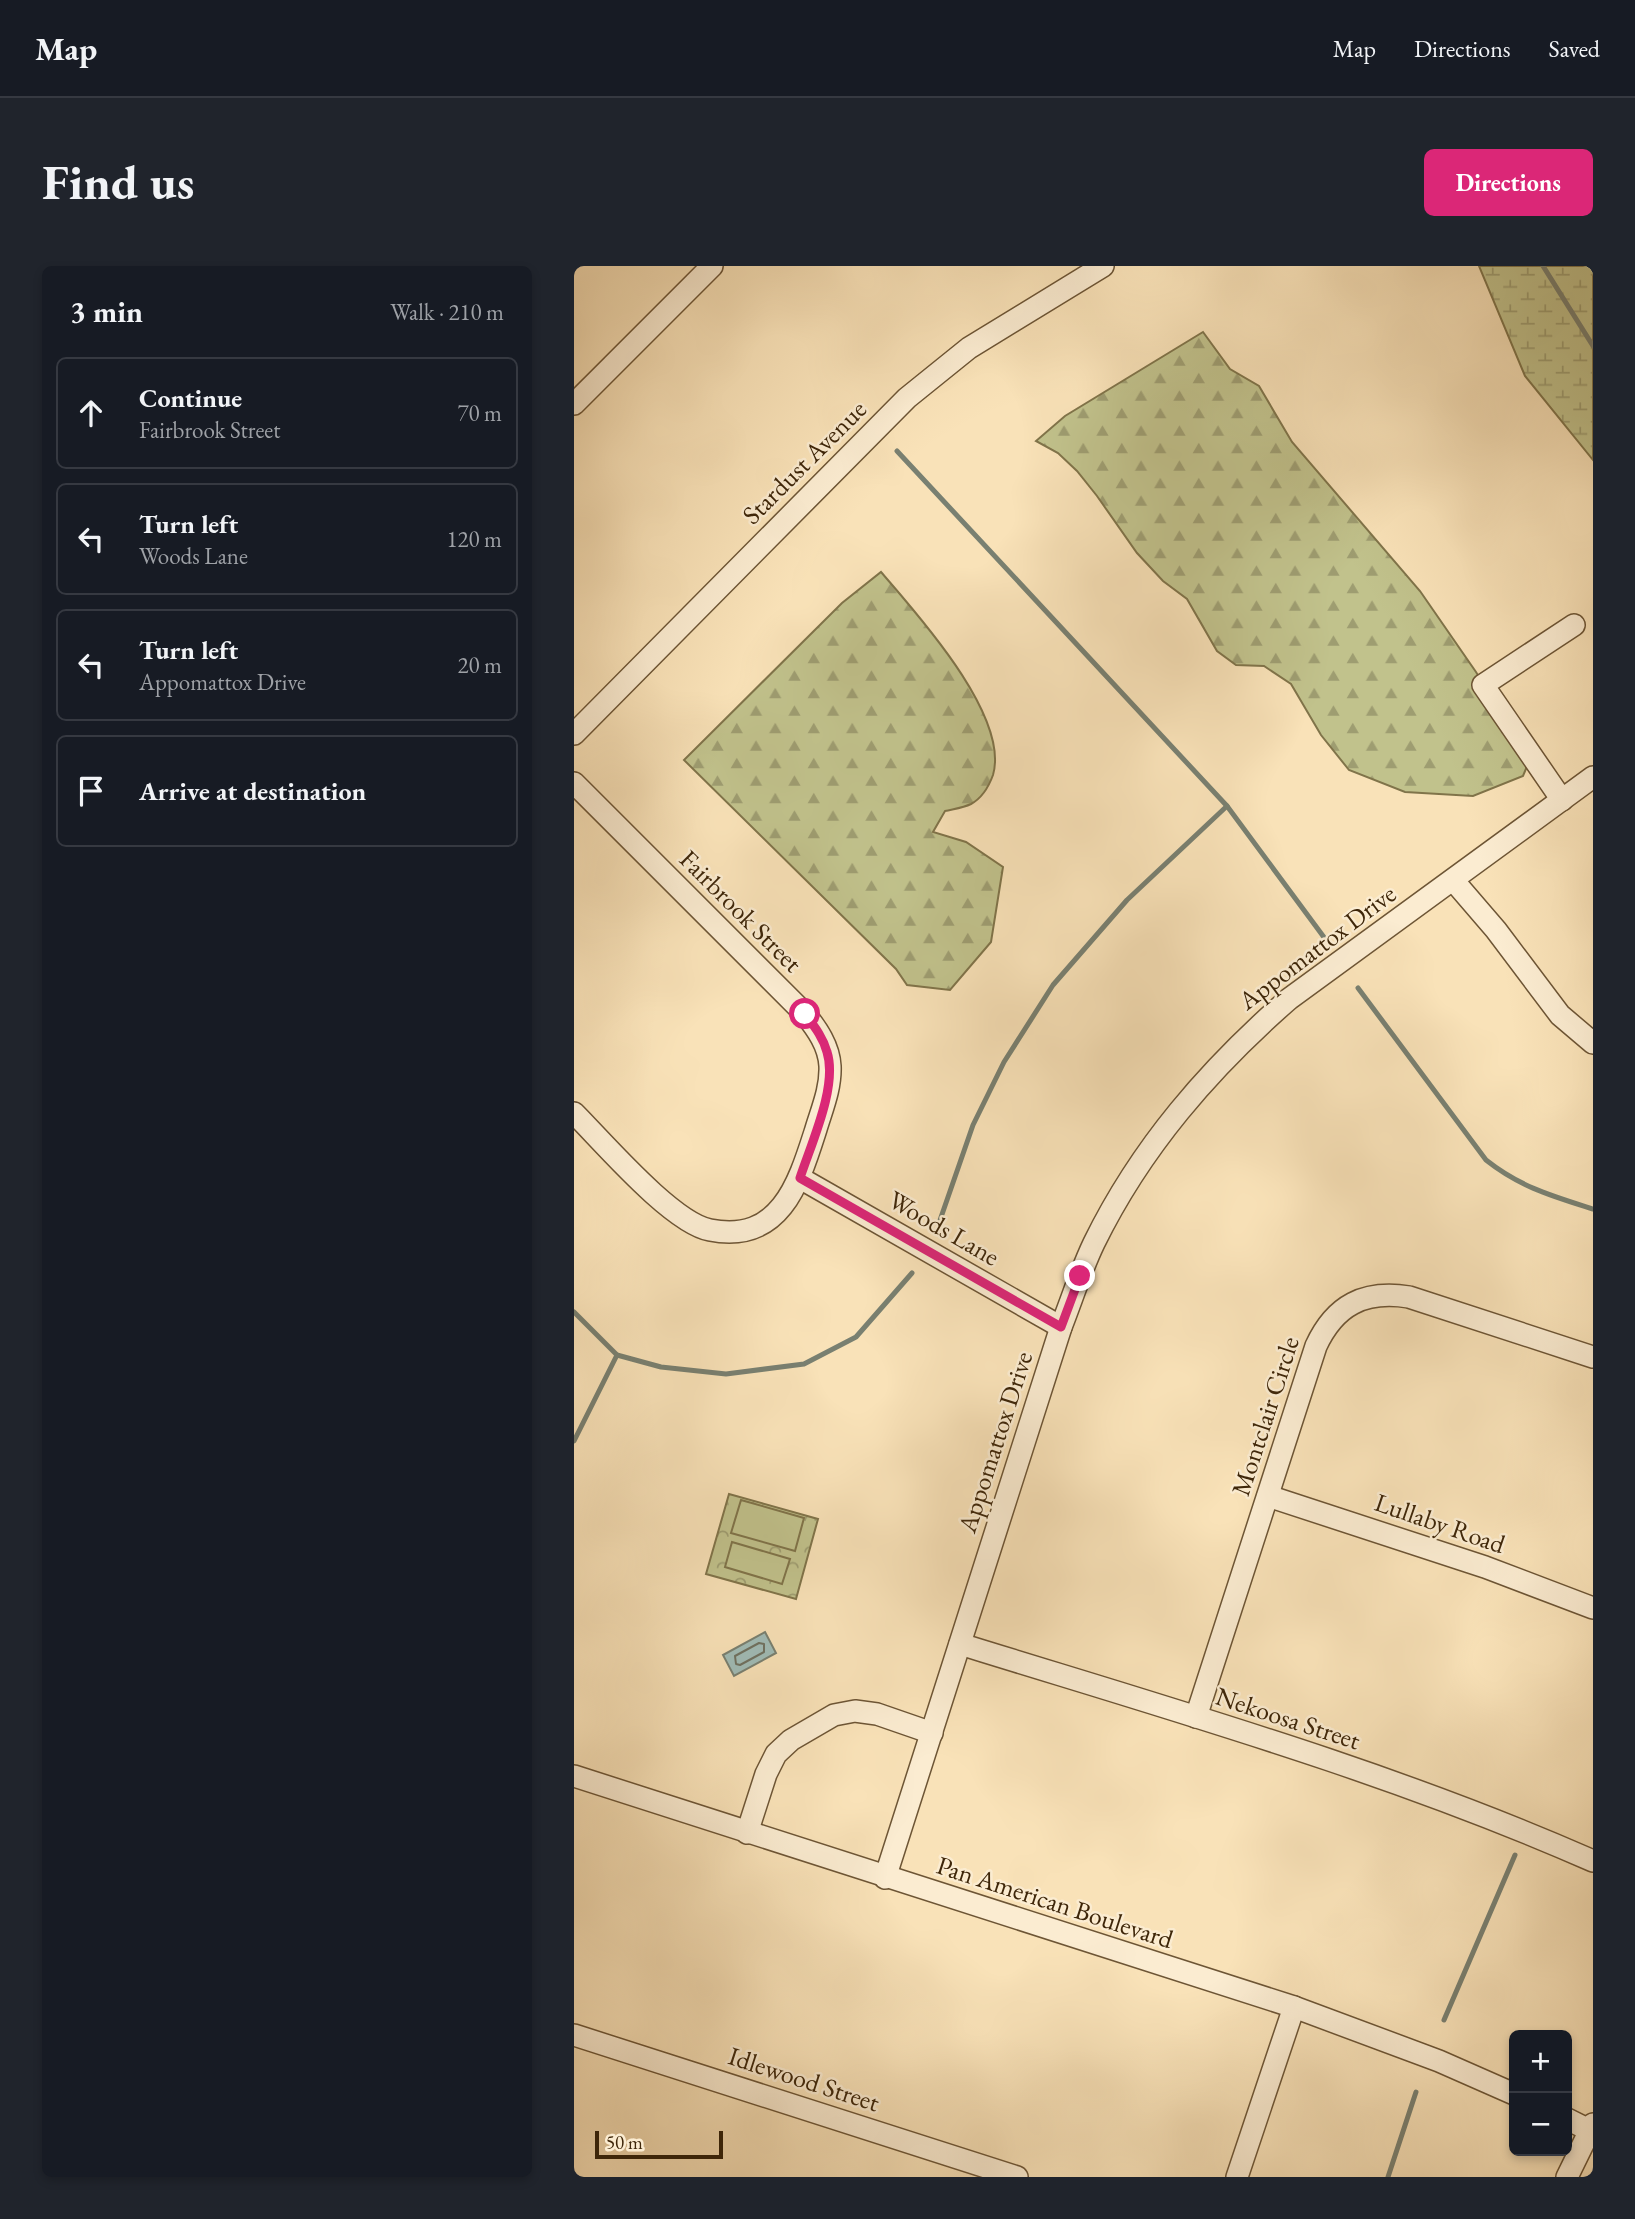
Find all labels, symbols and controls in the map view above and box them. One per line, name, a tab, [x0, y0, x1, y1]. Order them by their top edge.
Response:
text: Map	[35, 27, 97, 70]
text: Map	[1333, 33, 1376, 64]
text: Directions	[1414, 33, 1511, 64]
text: Saved	[1549, 33, 1600, 64]
button: Directions	[1424, 149, 1593, 216]
text: Find us	[42, 150, 194, 214]
text: 3 min	[70, 292, 143, 331]
text: Walk · 210 m	[390, 297, 504, 327]
text: Continue	[139, 381, 242, 415]
street label: Stardust Avenue	[735, 393, 873, 531]
icon: ahead	[72, 394, 110, 432]
text: 70 m	[457, 398, 502, 428]
text: Fairbrook Street	[139, 415, 280, 445]
text: Turn left	[139, 507, 238, 541]
icon: left	[72, 520, 110, 558]
text: 120 m	[446, 524, 502, 554]
text: Woods Lane	[139, 541, 248, 571]
text: Turn left	[139, 633, 238, 667]
icon: left	[72, 646, 110, 684]
text: 20 m	[457, 650, 502, 680]
text: Appomattox Drive	[139, 667, 306, 697]
icon: arrive	[72, 772, 110, 810]
text: Arrive at destination	[139, 774, 366, 808]
street label: Fairbrook Street	[672, 842, 810, 980]
street label: Appomattox Drive	[1231, 877, 1403, 1018]
route start	[789, 998, 820, 1029]
street label: Woods Lane	[882, 1182, 1006, 1274]
route end	[1064, 1260, 1095, 1291]
street label: Montclair Circle	[1223, 1332, 1307, 1500]
street label: Appomattox Drive	[949, 1347, 1040, 1538]
street label: Lullaby Road	[1370, 1485, 1510, 1561]
street label: Nekoosa Street	[1212, 1679, 1364, 1757]
street label: Pan American Boulevard	[932, 1848, 1178, 1957]
map controls	[1509, 2030, 1572, 2156]
button: +	[1509, 2030, 1572, 2093]
street label: Idlewood Street	[724, 2039, 884, 2119]
button: −	[1509, 2093, 1572, 2156]
scale bar	[595, 2128, 723, 2160]
text: 50 m	[606, 2130, 643, 2155]

